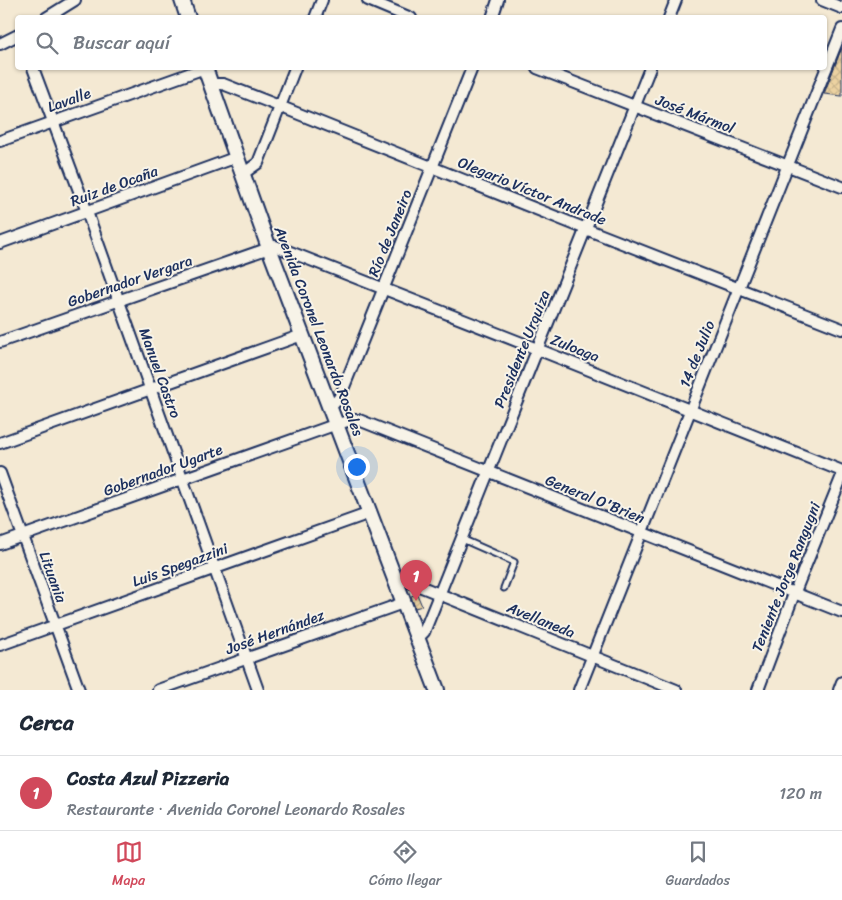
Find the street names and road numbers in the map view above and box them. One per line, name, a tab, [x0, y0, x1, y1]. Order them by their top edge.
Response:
street label: Lavalle	[44, 80, 94, 120]
street label: José Mármol	[651, 87, 739, 141]
street label: Olegario Víctor Andrade	[454, 149, 611, 233]
street label: Ruiz de Ocaña	[66, 158, 162, 214]
street label: Río de Janeiro	[361, 185, 420, 281]
street label: Avenida Coronel Leonardo Rosales	[267, 221, 371, 441]
street label: Gobernador Vergara	[64, 247, 196, 315]
street label: Presidente Urquiza	[486, 285, 558, 412]
street label: 14 de Julio	[672, 316, 722, 391]
street label: Manuel Castro	[132, 324, 189, 422]
street label: Zuloaga	[547, 326, 604, 370]
street label: Gobernador Ugarte	[100, 436, 226, 504]
street label: General O'Brien	[541, 467, 649, 531]
street label: Teniente Jorge Rangugni	[744, 497, 828, 656]
street label: Luis Spegazzini	[128, 535, 232, 594]
street label: Lituania	[32, 548, 74, 607]
street label: Avellaneda	[502, 594, 579, 646]
street label: José Hernández	[221, 602, 329, 662]

